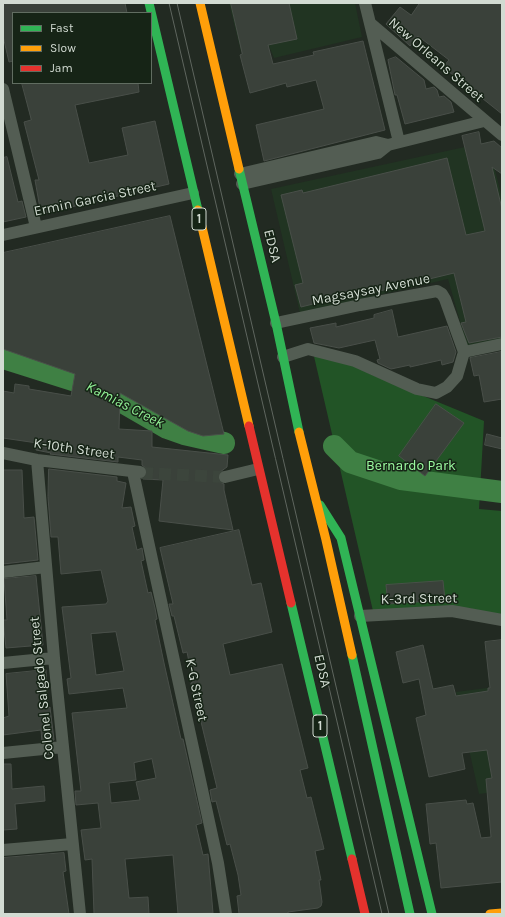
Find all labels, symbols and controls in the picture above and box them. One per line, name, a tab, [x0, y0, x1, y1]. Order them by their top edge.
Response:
legend	[12, 12, 152, 84]
street label: New Orleans Street	[385, 14, 487, 106]
text: Fast	[50, 21, 73, 35]
text: Slow	[50, 41, 76, 55]
text: Jam	[50, 61, 73, 75]
street label: Ermin Garcia Street	[32, 178, 158, 220]
road number: 1	[192, 208, 206, 230]
street label: EDSA	[260, 228, 284, 264]
street label: Magsaysay Avenue	[310, 270, 432, 310]
water label: Kamias Creek	[83, 378, 167, 432]
street label: K-10th Street	[32, 435, 116, 463]
park label: Bernardo Park	[366, 458, 456, 474]
street label: K-3rd Street	[380, 590, 458, 608]
street label: Colonel Salgado Street	[26, 615, 58, 761]
street label: EDSA	[310, 653, 334, 689]
street label: K-G Street	[181, 657, 211, 723]
road number: 1	[313, 715, 327, 737]

